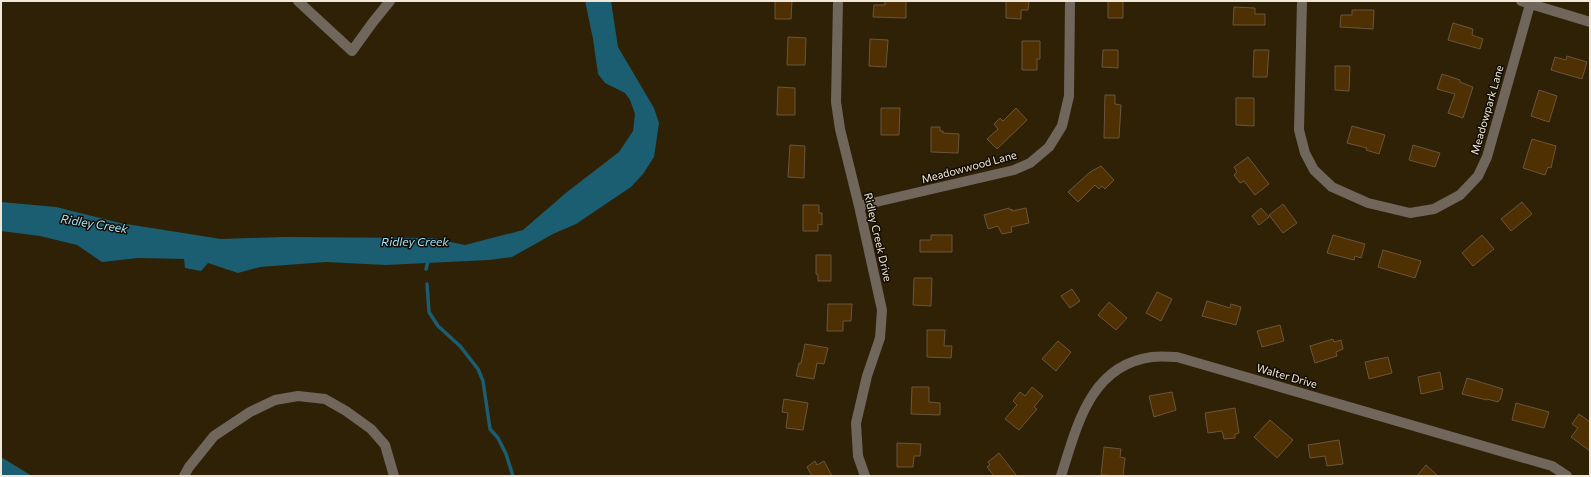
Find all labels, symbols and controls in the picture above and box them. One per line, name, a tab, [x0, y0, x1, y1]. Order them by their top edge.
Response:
street label: Meadowpark Lane	[1468, 63, 1506, 156]
street label: Meadowwood Lane	[920, 148, 1018, 185]
street label: Ridley Creek Drive	[862, 191, 895, 283]
water label: Ridley Creek	[60, 211, 129, 235]
water label: Ridley Creek	[381, 234, 449, 248]
street label: Walter Drive	[1255, 361, 1319, 390]

